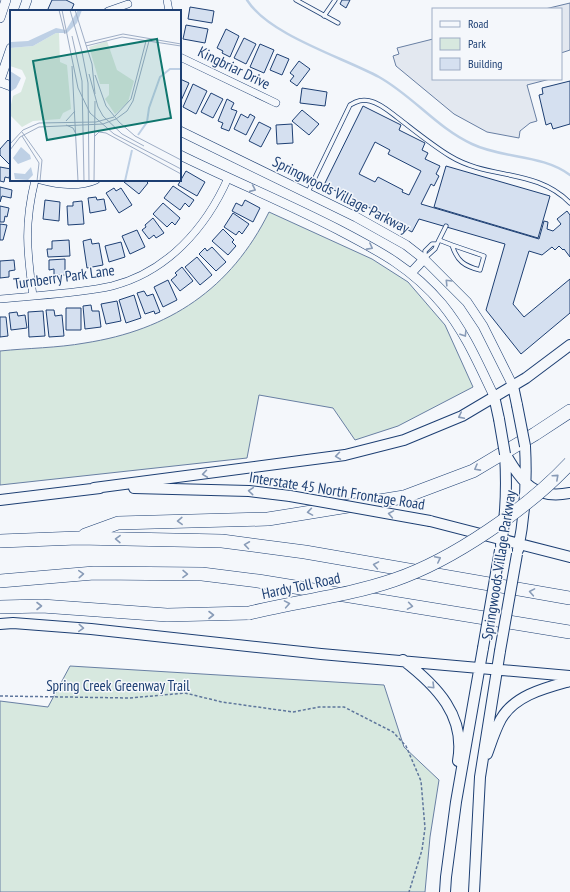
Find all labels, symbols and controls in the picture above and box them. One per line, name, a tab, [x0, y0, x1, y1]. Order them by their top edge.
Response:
legend	[432, 8, 562, 80]
inset map	[10, 10, 181, 181]
text: Road	[468, 16, 488, 31]
text: Park	[468, 36, 486, 51]
street label: Kingbriar Drive	[195, 42, 273, 93]
text: Building	[468, 56, 503, 71]
street label: Springwoods Village Parkway	[270, 152, 413, 238]
one-way arrow	[250, 185, 257, 193]
one-way arrow	[366, 242, 373, 249]
street label: Turnberry Park Lane	[12, 260, 116, 293]
one-way arrow	[445, 279, 453, 287]
one-way arrow	[459, 330, 466, 337]
one-way arrow	[458, 411, 465, 419]
one-way arrow	[335, 451, 341, 460]
one-way arrow	[474, 463, 481, 471]
street label: Interstate 45 North Frontage Road	[248, 467, 426, 514]
one-way arrow	[202, 469, 208, 478]
one-way arrow	[551, 475, 558, 482]
one-way arrow	[248, 487, 254, 496]
street label: Springwoods Village Parkway	[477, 488, 520, 641]
one-way arrow	[307, 507, 313, 516]
one-way arrow	[388, 510, 395, 519]
one-way arrow	[177, 517, 183, 525]
one-way arrow	[115, 534, 121, 543]
one-way arrow	[244, 540, 251, 549]
one-way arrow	[434, 557, 441, 564]
one-way arrow	[373, 561, 379, 569]
street label: Hardy Toll Road	[260, 568, 342, 603]
one-way arrow	[78, 569, 84, 578]
one-way arrow	[182, 570, 188, 578]
one-way arrow	[528, 588, 535, 596]
one-way arrow	[284, 601, 290, 609]
one-way arrow	[407, 601, 413, 609]
one-way arrow	[36, 602, 42, 610]
one-way arrow	[208, 611, 214, 619]
one-way arrow	[78, 623, 84, 632]
street label: Spring Creek Greenway Trail	[46, 676, 190, 695]
one-way arrow	[427, 681, 435, 689]

